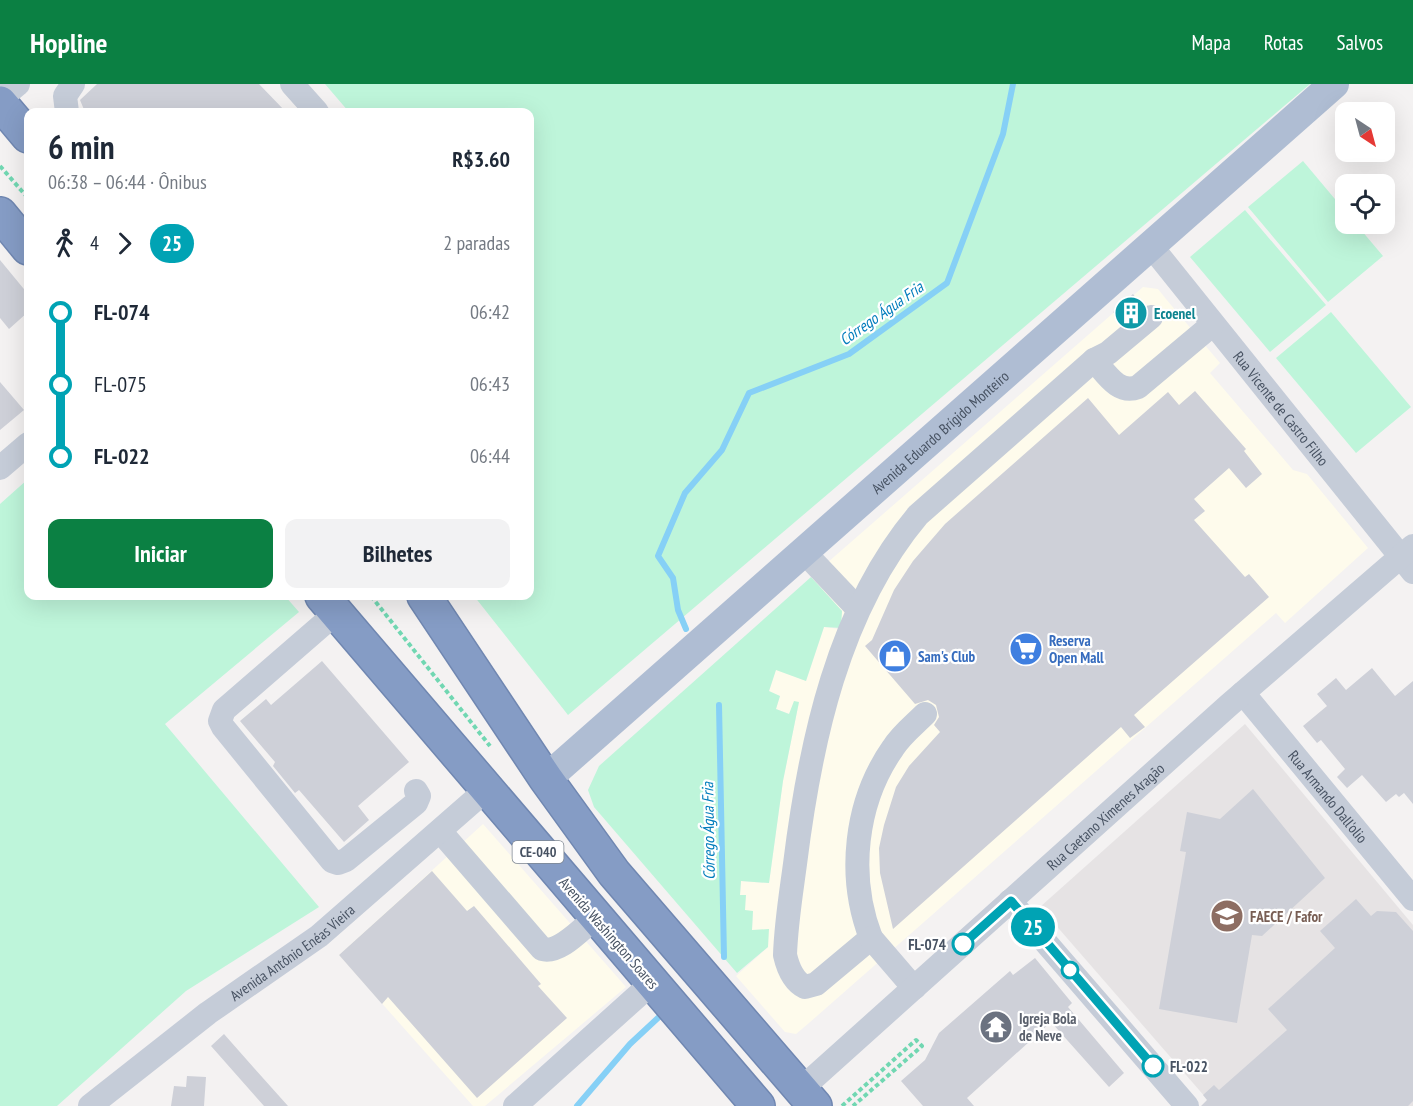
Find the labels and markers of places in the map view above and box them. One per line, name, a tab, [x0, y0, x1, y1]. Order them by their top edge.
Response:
building icon: Ecoenel	[1113, 295, 1149, 331]
place label: Ecoenel	[1154, 304, 1196, 323]
supermarket icon: Reserva Open Mall	[1008, 631, 1044, 667]
place label: Reserva Open Mall	[1049, 631, 1104, 667]
shop icon: Sam's Club	[877, 638, 913, 674]
place label: Sam's Club	[918, 647, 975, 666]
school or university icon: FAECE / Fafor	[1209, 898, 1245, 934]
place label: FAECE / Fafor	[1250, 907, 1323, 926]
marker: FL-074	[952, 933, 974, 955]
place label: FL-074	[908, 935, 946, 954]
unlabelled marker	[1061, 961, 1079, 979]
temple icon: Igreja Bola de Neve	[978, 1009, 1014, 1045]
place label: Igreja Bola de Neve	[1019, 1009, 1077, 1045]
marker: FL-022	[1142, 1055, 1164, 1077]
place label: FL-022	[1170, 1057, 1208, 1076]

